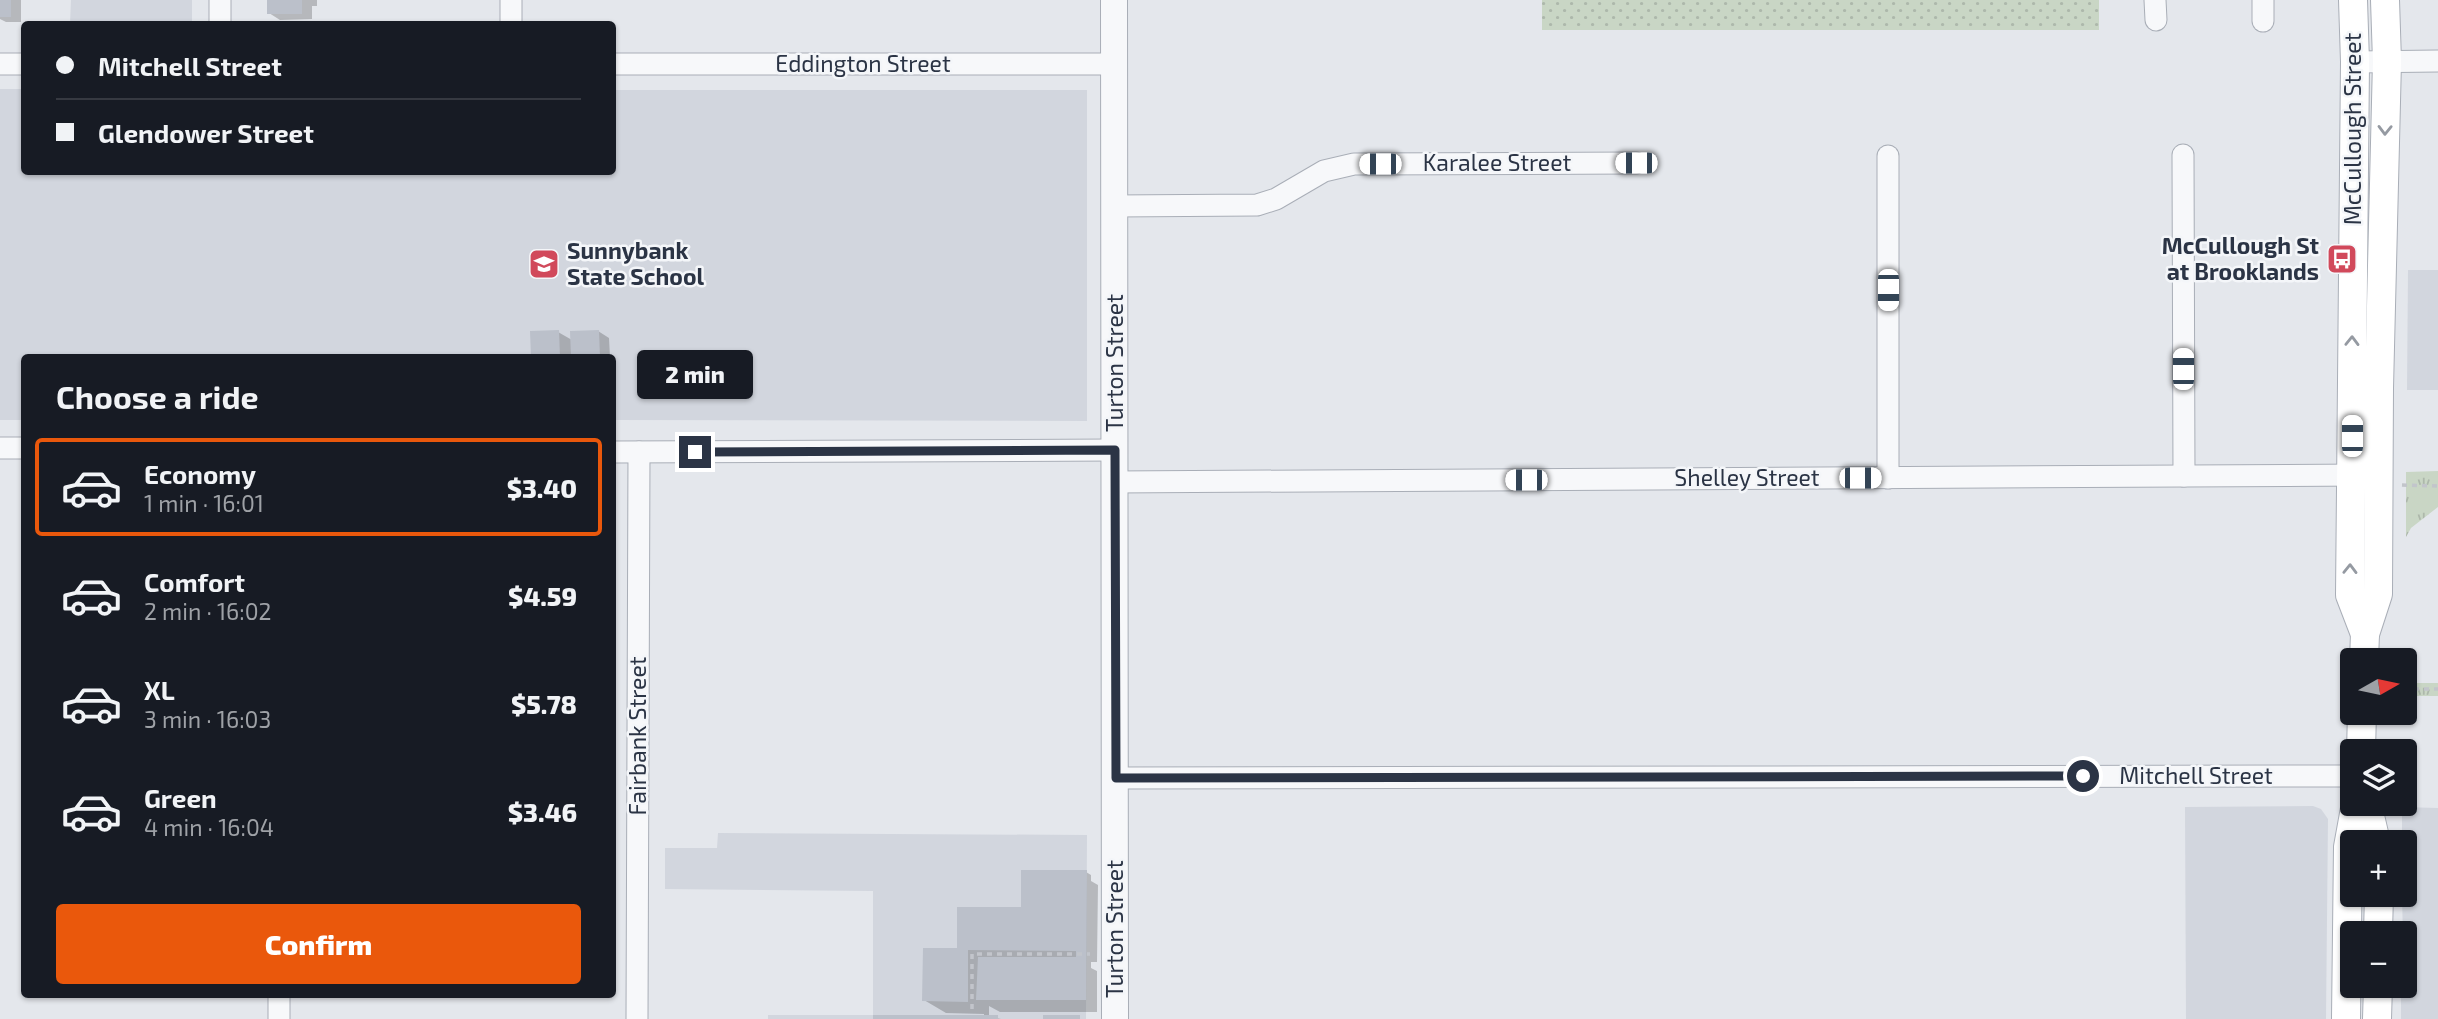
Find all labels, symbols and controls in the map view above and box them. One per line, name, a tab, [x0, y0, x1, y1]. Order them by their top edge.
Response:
street label: McCullough Street	[2338, 32, 2366, 225]
street label: Eddington Street	[775, 49, 951, 77]
text: Mitchell Street	[98, 50, 282, 81]
text: Glendower Street	[98, 117, 314, 148]
one-way arrow	[2377, 125, 2393, 135]
street label: Karalee Street	[1423, 148, 1572, 176]
car	[1616, 153, 1658, 174]
car	[1360, 154, 1402, 175]
place label: McCullough St at Brooklands	[2162, 231, 2319, 285]
place label: Sunnybank State School	[567, 236, 704, 290]
bus stop icon: McCullough St at Brooklands	[2325, 242, 2359, 276]
school or university icon: Sunnybank State School	[527, 247, 561, 281]
car	[1878, 269, 1899, 311]
street label: Turton Street	[1100, 294, 1128, 432]
one-way arrow	[2344, 335, 2360, 346]
car	[2173, 348, 2194, 390]
callout: 2 min	[637, 350, 753, 400]
text: 2 min	[665, 360, 725, 388]
text: Choose a ride	[56, 377, 259, 415]
car	[2342, 415, 2363, 457]
route end	[679, 436, 711, 468]
icon: car	[60, 456, 123, 519]
text: Economy	[144, 458, 256, 489]
street label: Shelley Street	[1674, 463, 1820, 491]
car	[1840, 468, 1882, 489]
car	[1506, 470, 1548, 491]
text: $3.40	[507, 472, 577, 503]
text: 1 min · 16:01	[144, 489, 264, 517]
one-way arrow	[2343, 563, 2358, 574]
icon: car	[60, 564, 123, 627]
text: Comfort	[144, 566, 245, 597]
text: $4.59	[508, 580, 577, 611]
text: 2 min · 16:02	[144, 597, 272, 625]
north arrow	[2340, 648, 2417, 724]
map controls	[2340, 648, 2417, 998]
street label: Fairbank Street	[623, 656, 651, 816]
icon: car	[60, 672, 123, 735]
text: XL	[144, 674, 175, 705]
text: $5.78	[511, 688, 577, 719]
text: 3 min · 16:03	[144, 705, 271, 733]
button: layers	[2340, 739, 2417, 816]
route start	[2067, 760, 2099, 792]
street label: Mitchell Street	[2119, 761, 2273, 789]
icon: car	[60, 780, 123, 843]
text: Green	[144, 782, 217, 813]
text: $3.46	[508, 796, 577, 827]
text: 4 min · 16:04	[144, 813, 274, 841]
button: +	[2340, 830, 2417, 907]
street label: Turton Street	[1100, 860, 1128, 998]
button: Confirm	[56, 904, 581, 984]
button: −	[2340, 921, 2417, 998]

